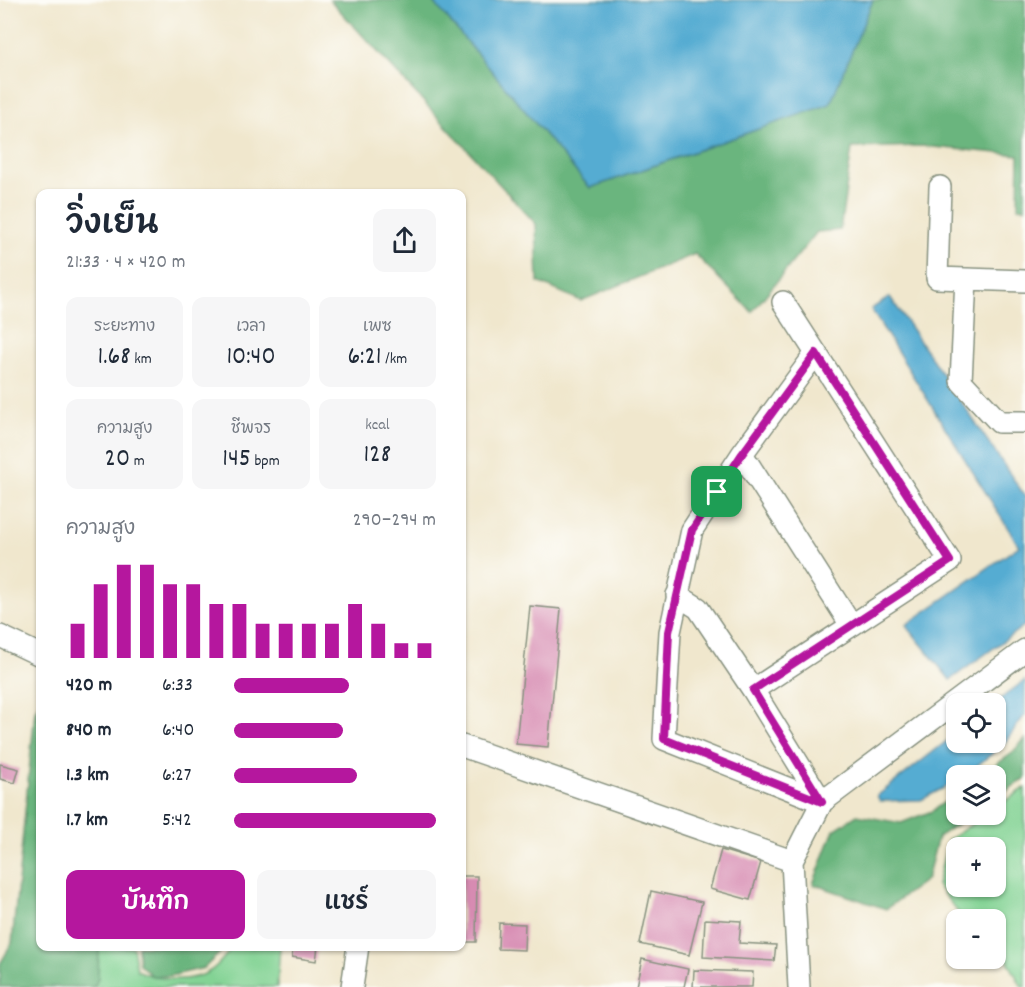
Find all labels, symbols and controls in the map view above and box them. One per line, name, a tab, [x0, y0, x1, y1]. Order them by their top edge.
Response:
text: วิ่งเย็น	[66, 203, 158, 250]
button: share	[373, 209, 436, 272]
text: 21:33 · 4 × 420 m	[66, 249, 185, 277]
text: ระยะทาง	[94, 316, 155, 339]
text: เวลา	[236, 316, 266, 339]
text: เพซ	[363, 316, 392, 339]
text: 1.68	[97, 339, 131, 376]
text: 10:40	[226, 339, 276, 376]
text: 6:21	[347, 339, 382, 376]
text: km	[131, 348, 152, 371]
text: /km	[382, 348, 407, 371]
text: kcal	[365, 414, 389, 437]
text: ความสูง	[97, 418, 152, 441]
text: ชีพจร	[231, 418, 271, 441]
text: 128	[364, 437, 391, 474]
text: 20	[105, 441, 130, 478]
text: 145	[222, 441, 251, 478]
text: m	[130, 450, 145, 473]
text: bpm	[251, 450, 280, 473]
pin	[691, 466, 742, 517]
icon: arrive	[700, 475, 733, 508]
text: 290–294 m	[353, 507, 436, 535]
text: ความสูง	[66, 516, 135, 544]
text: 420 m	[66, 672, 112, 700]
text: 6:33	[162, 672, 193, 700]
map controls	[946, 693, 1006, 969]
button: locate	[946, 693, 1006, 753]
text: 840 m	[66, 717, 112, 745]
text: 6:40	[162, 717, 194, 745]
text: 1.3 km	[66, 762, 109, 790]
text: 6:27	[162, 762, 192, 790]
button: layers	[946, 765, 1006, 825]
text: 1.7 km	[66, 807, 108, 835]
text: 5:42	[162, 807, 192, 835]
button: +	[946, 837, 1006, 897]
button: บันทึก	[66, 870, 245, 939]
button: แชร์	[257, 870, 436, 939]
button: −	[946, 909, 1006, 969]

